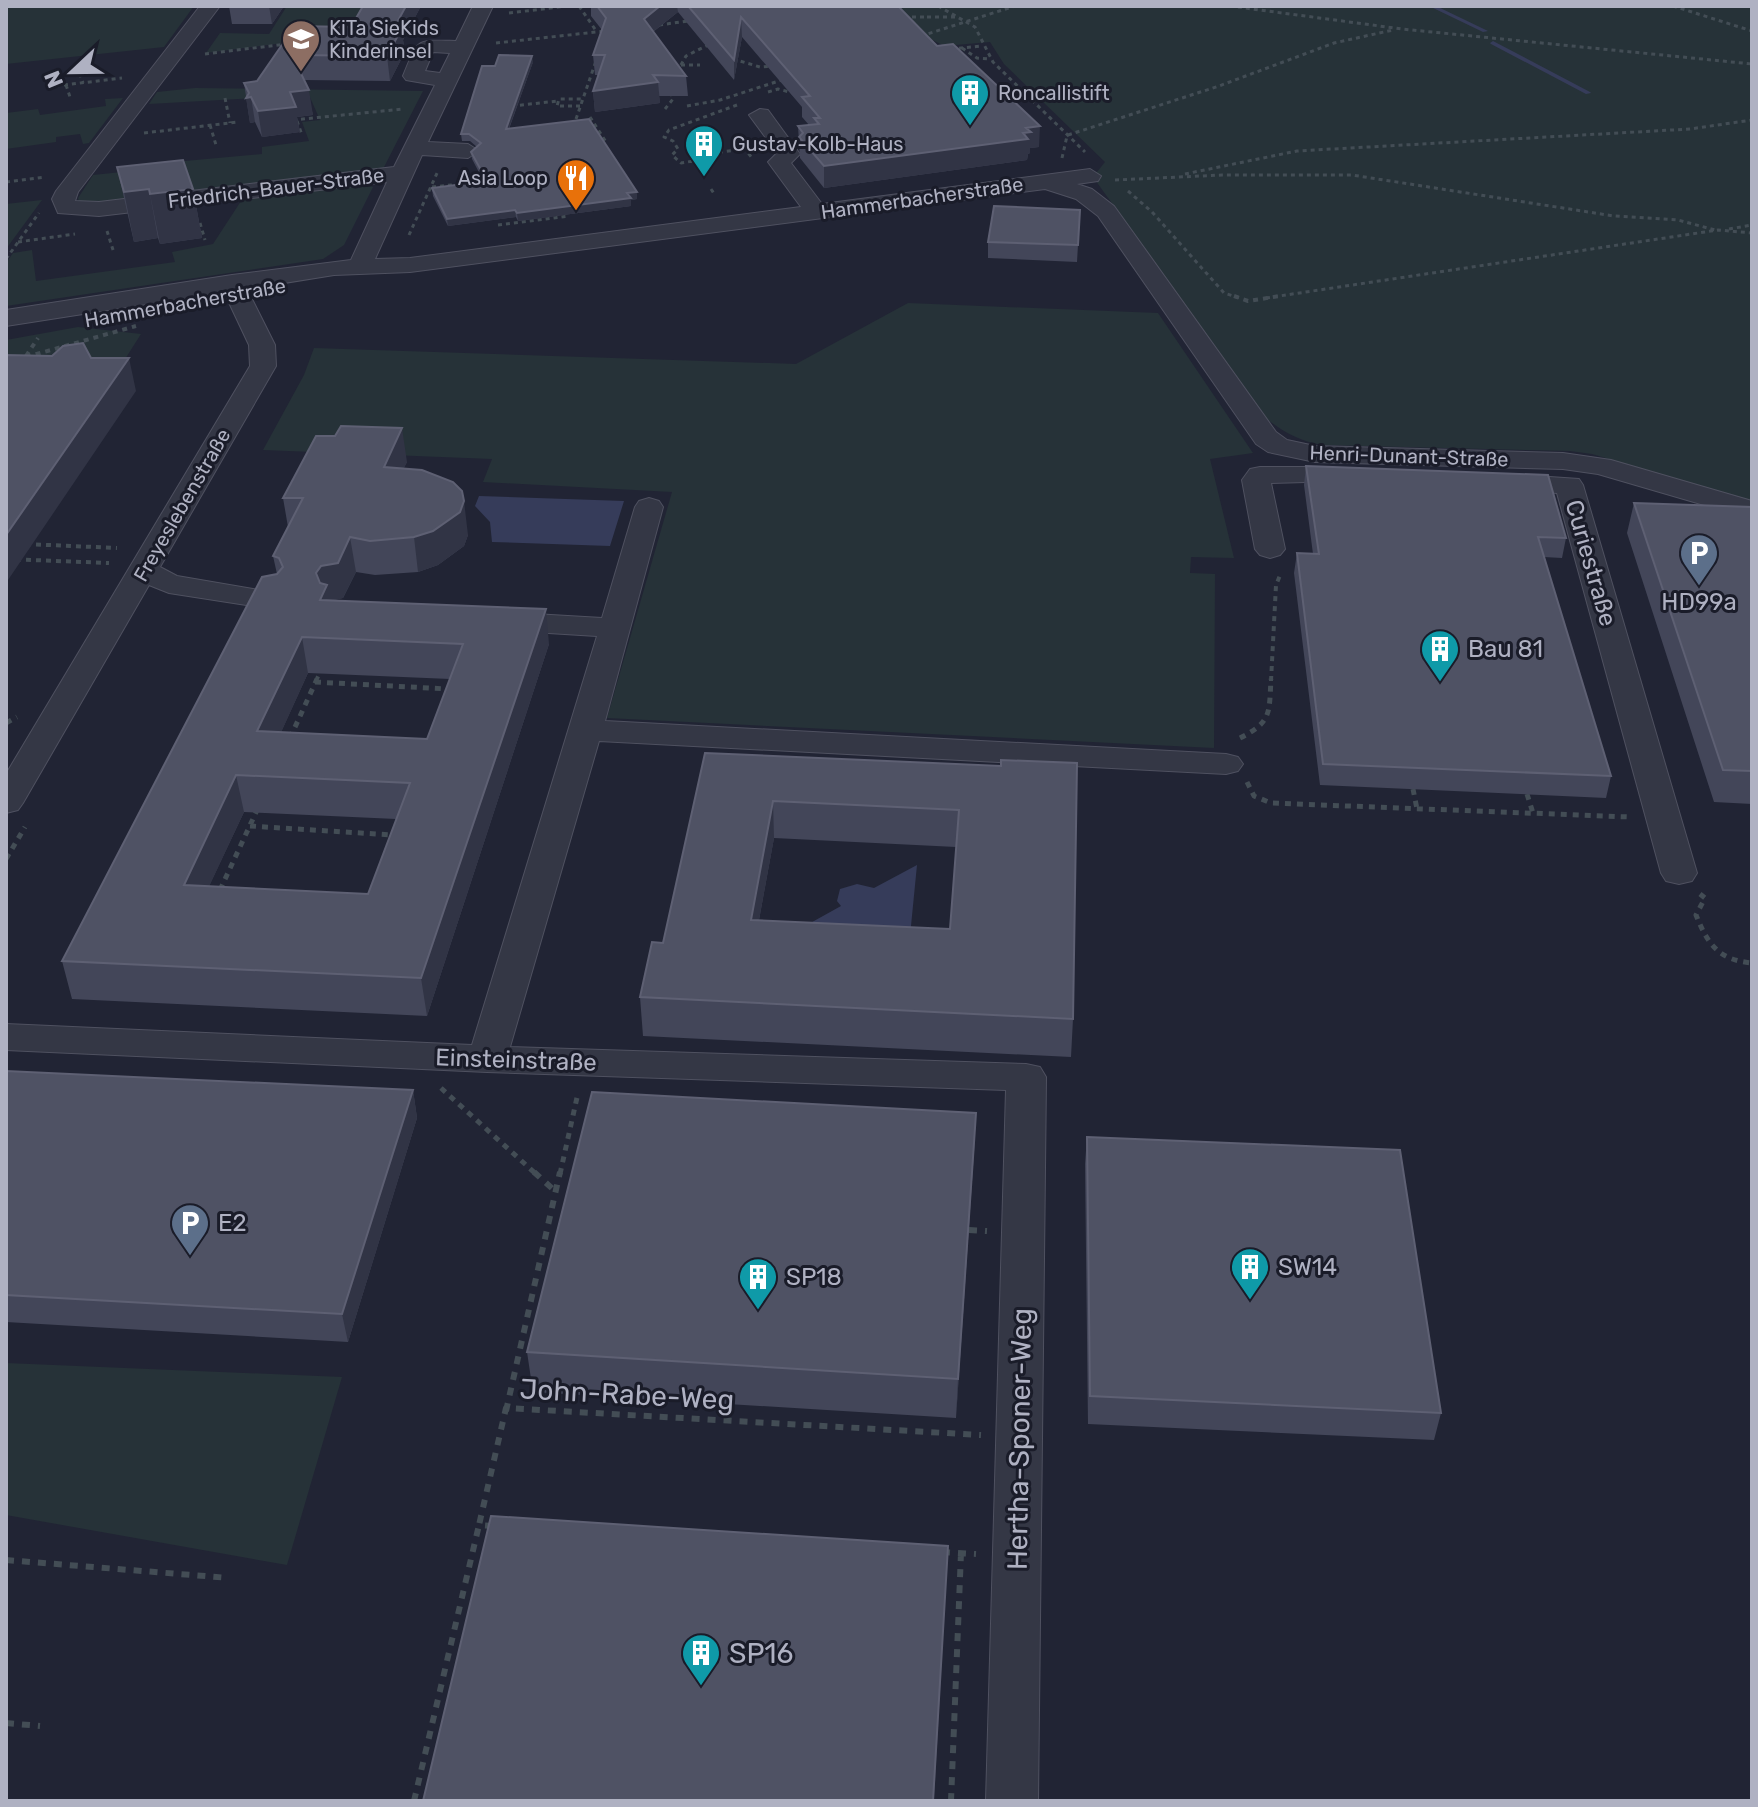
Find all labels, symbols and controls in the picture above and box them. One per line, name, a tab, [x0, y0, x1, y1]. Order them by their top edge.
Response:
place label: KiTa SieKids Kinderinsel	[329, 16, 439, 63]
school or university icon: KiTa SieKids Kinderinsel	[280, 18, 322, 73]
north arrow	[32, 32, 112, 112]
text: N	[38, 67, 69, 92]
building icon: Roncallistift	[949, 72, 991, 127]
place label: Roncallistift	[998, 81, 1110, 105]
building icon: Gustav-Kolb-Haus	[683, 123, 725, 178]
place label: Gustav-Kolb-Haus	[732, 132, 903, 156]
restaurant icon: Asia Loop	[555, 157, 597, 212]
street label: Friedrich-Bauer-Straße	[167, 163, 385, 213]
place label: Asia Loop	[458, 166, 548, 190]
street label: Hammerbacherstraße	[819, 172, 1025, 224]
street label: Hammerbacherstraße	[82, 273, 288, 333]
street label: Freyeslebenstraße	[128, 424, 236, 586]
street label: Henri-Dunant-Straße	[1309, 441, 1509, 471]
street label: Curiestraße	[1560, 497, 1622, 629]
parking icon: HD99a	[1678, 532, 1720, 587]
place label: HD99a	[1661, 588, 1737, 616]
building icon: Bau 81	[1419, 628, 1461, 683]
place label: Bau 81	[1468, 635, 1543, 663]
street label: Einsteinstraße	[435, 1043, 597, 1077]
parking icon: E2	[169, 1202, 211, 1257]
place label: E2	[218, 1209, 247, 1237]
building icon: SW14	[1229, 1246, 1271, 1301]
place label: SW14	[1278, 1253, 1337, 1281]
building icon: SP18	[737, 1256, 779, 1311]
place label: SP18	[786, 1263, 842, 1291]
street label: Hertha-Sponer-Weg	[1001, 1308, 1038, 1571]
street label: John-Rabe-Weg	[519, 1372, 735, 1417]
building icon: SP16	[680, 1632, 722, 1687]
place label: SP16	[729, 1637, 793, 1670]

